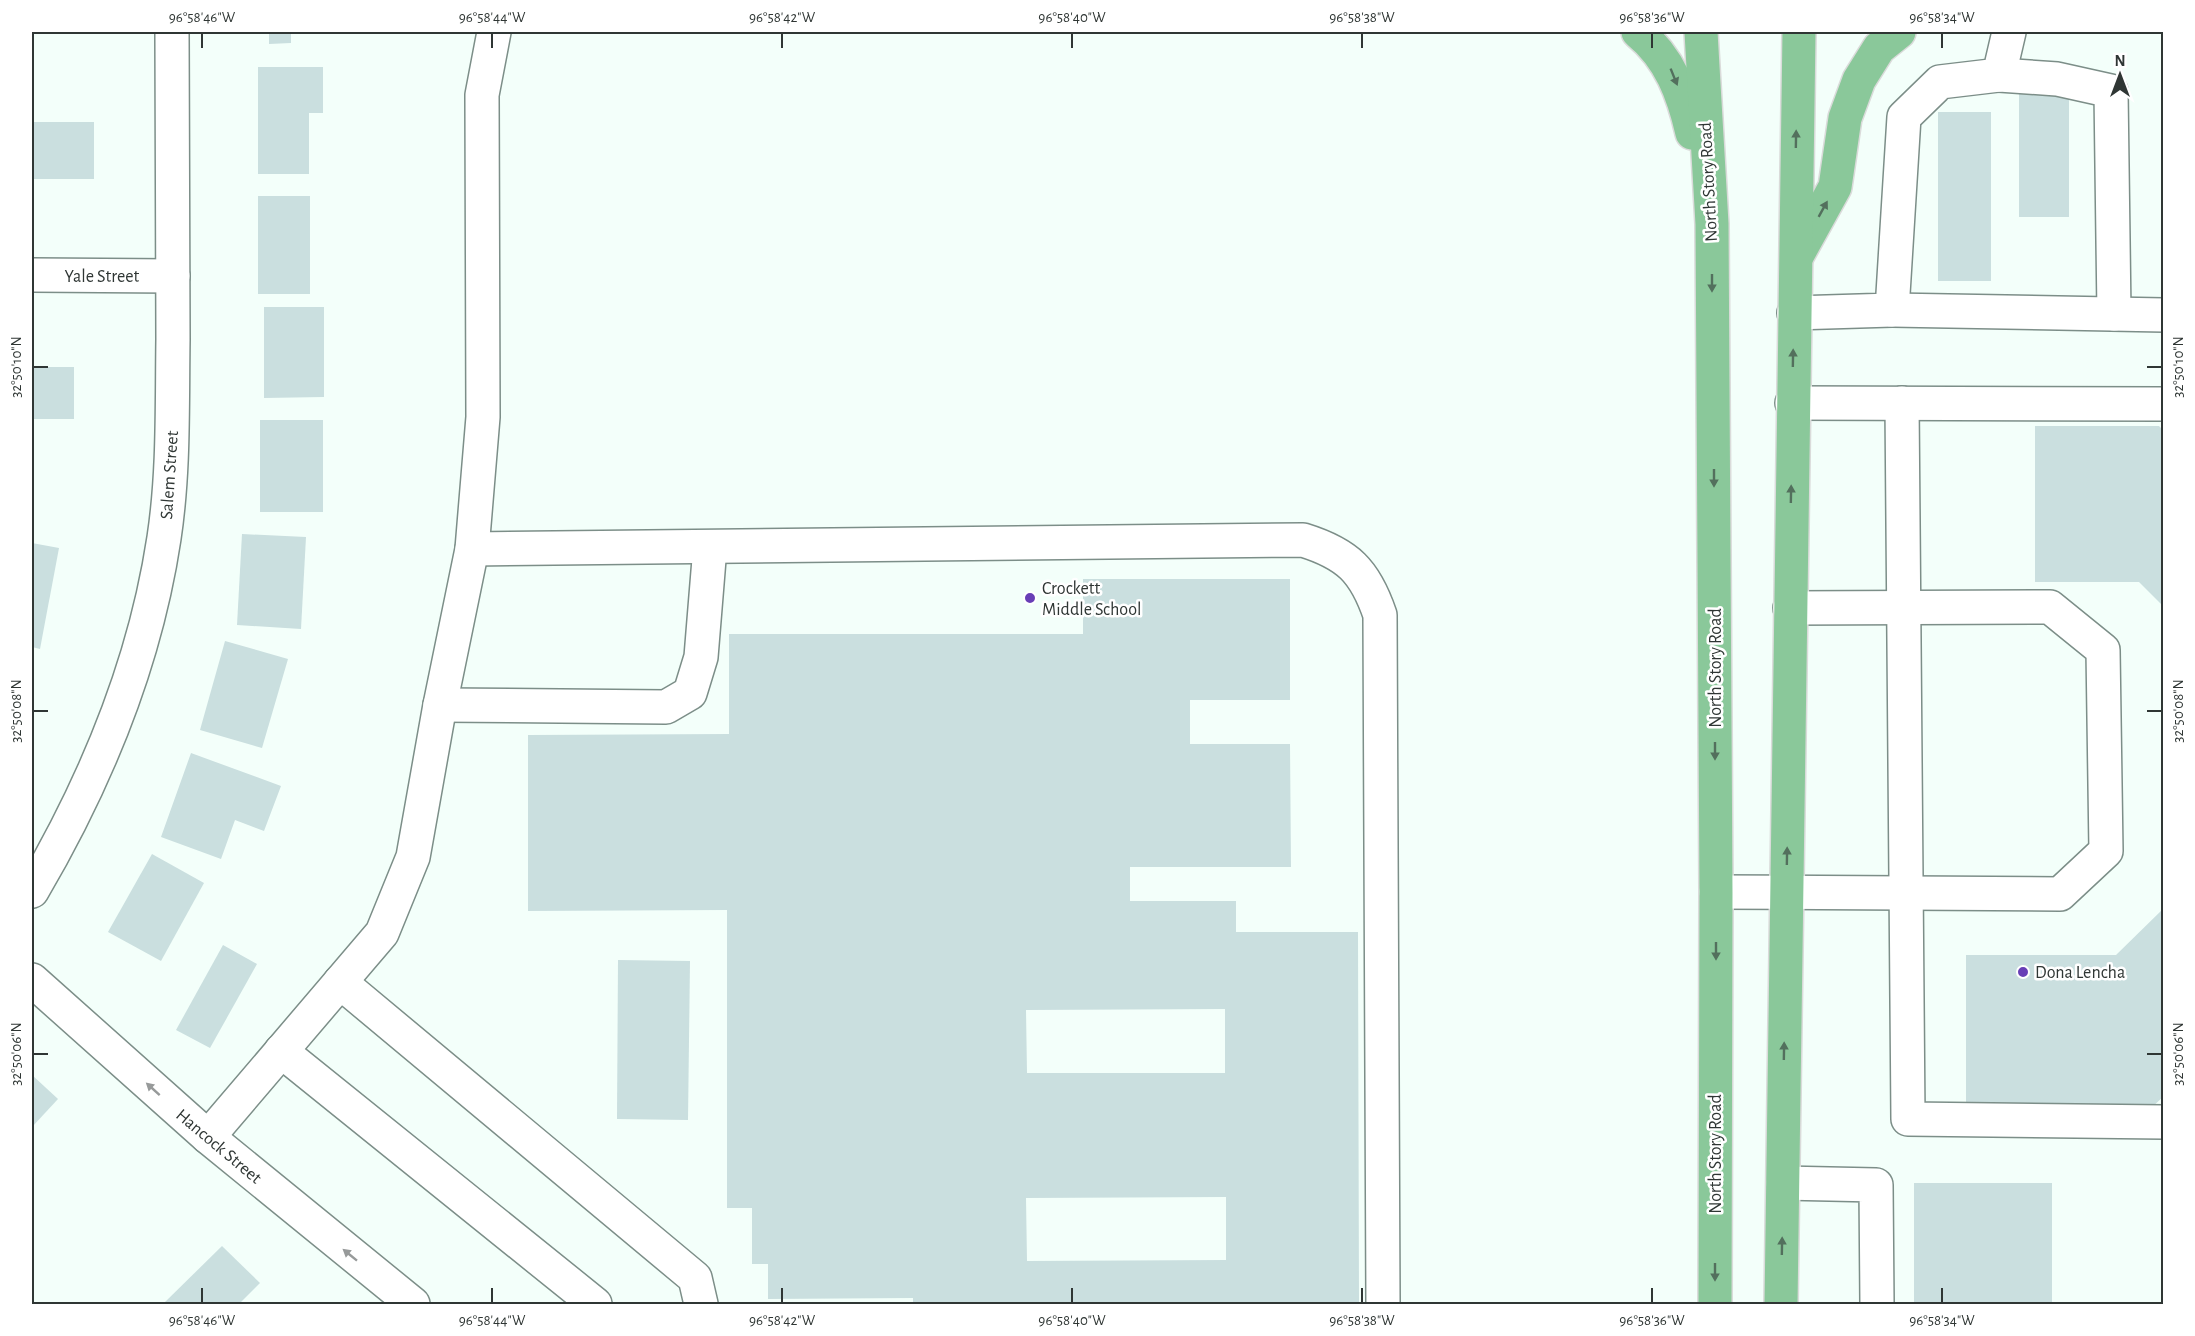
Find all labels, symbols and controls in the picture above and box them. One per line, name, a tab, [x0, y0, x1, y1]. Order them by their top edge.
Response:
text: 96°58'46"W	[169, 10, 236, 25]
text: 96°58'44"W	[459, 10, 526, 25]
text: 96°58'42"W	[749, 10, 816, 25]
text: 96°58'40"W	[1038, 10, 1106, 25]
text: 96°58'38"W	[1329, 10, 1395, 25]
text: 96°58'36"W	[1619, 10, 1685, 25]
text: 96°58'34"W	[1909, 10, 1975, 25]
north arrow	[2090, 45, 2150, 105]
text: N	[2114, 53, 2126, 69]
one-way arrow	[1669, 68, 1679, 86]
street label: North Story Road	[1697, 122, 1721, 242]
one-way arrow	[1791, 129, 1801, 148]
one-way arrow	[1818, 200, 1828, 217]
street label: Yale Street	[65, 268, 140, 286]
one-way arrow	[1707, 273, 1717, 292]
text: 32°50'10"N	[9, 336, 24, 398]
text: 32°50'10"N	[2171, 336, 2186, 398]
one-way arrow	[1788, 349, 1798, 368]
street label: Salem Street	[158, 430, 182, 520]
one-way arrow	[1709, 468, 1719, 487]
one-way arrow	[1787, 485, 1796, 504]
place label: Crockett Middle School	[1042, 580, 1141, 619]
marker: Crockett Middle School	[1023, 591, 1037, 605]
street label: North Story Road	[1707, 608, 1725, 728]
text: 32°50'08"N	[9, 679, 24, 743]
text: 32°50'08"N	[2171, 679, 2186, 743]
one-way arrow	[1711, 742, 1720, 761]
one-way arrow	[1782, 847, 1792, 866]
one-way arrow	[1711, 941, 1721, 960]
place label: Dona Lencha	[2035, 964, 2125, 982]
marker: Dona Lencha	[2016, 965, 2030, 979]
text: 32°50'06"N	[9, 1022, 24, 1086]
text: 32°50'06"N	[2171, 1022, 2186, 1086]
one-way arrow	[1779, 1042, 1789, 1061]
one-way arrow	[146, 1083, 161, 1096]
street label: North Story Road	[1707, 1094, 1725, 1214]
street label: Hancock Street	[172, 1106, 265, 1188]
one-way arrow	[1777, 1237, 1786, 1256]
one-way arrow	[343, 1249, 358, 1262]
one-way arrow	[1710, 1262, 1720, 1281]
text: 96°58'46"W	[169, 1313, 236, 1328]
text: 96°58'44"W	[459, 1313, 526, 1328]
text: 96°58'42"W	[749, 1313, 816, 1328]
text: 96°58'40"W	[1038, 1313, 1106, 1328]
text: 96°58'38"W	[1329, 1313, 1395, 1328]
text: 96°58'36"W	[1619, 1313, 1685, 1328]
text: 96°58'34"W	[1909, 1313, 1975, 1328]

